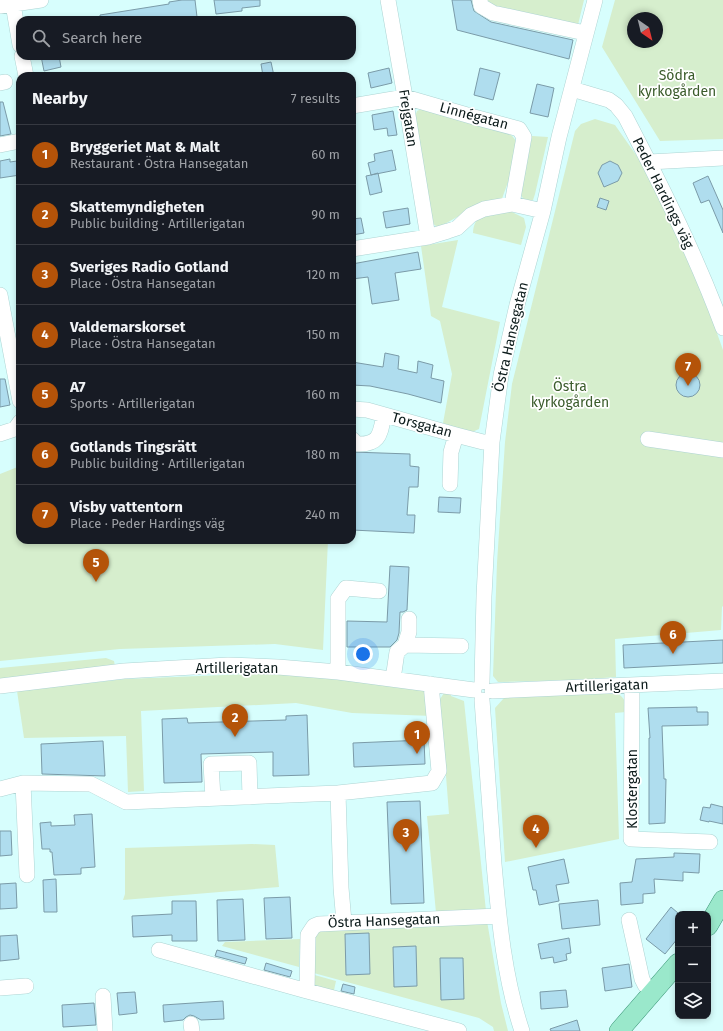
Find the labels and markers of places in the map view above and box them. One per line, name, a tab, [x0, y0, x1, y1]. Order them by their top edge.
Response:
pin: 7	[675, 353, 701, 386]
pin: 5	[83, 549, 109, 582]
pin: 6	[660, 621, 686, 654]
pin: 2	[222, 704, 248, 737]
pin: 1	[404, 721, 430, 754]
pin: 4	[523, 815, 549, 848]
pin: 3	[393, 819, 419, 852]

